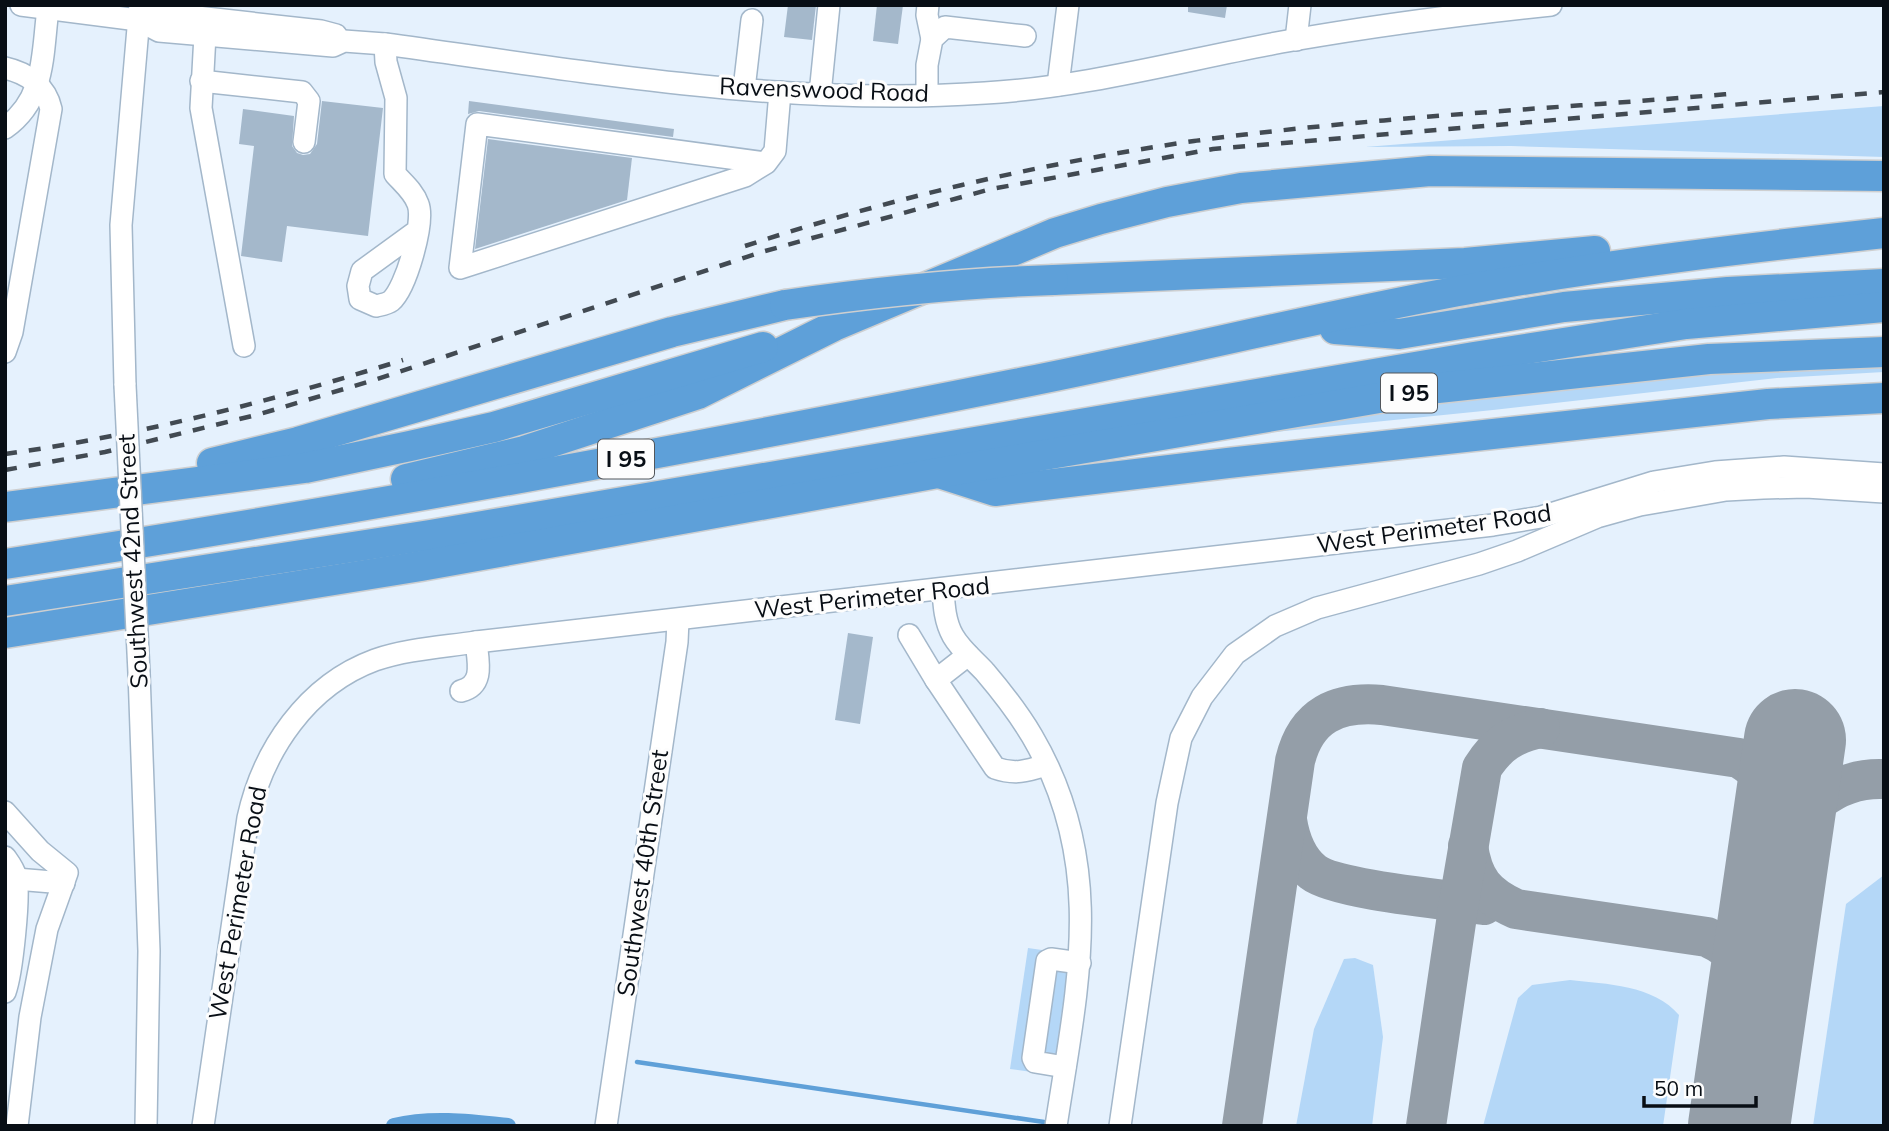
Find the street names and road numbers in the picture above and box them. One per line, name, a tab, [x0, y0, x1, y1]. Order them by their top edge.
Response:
street label: Ravenswood Road	[719, 70, 929, 108]
road number: I 95	[1381, 374, 1437, 412]
street label: Southwest 42nd Street	[110, 433, 154, 689]
road number: I 95	[598, 440, 654, 478]
street label: West Perimeter Road	[1315, 497, 1553, 559]
street label: West Perimeter Road	[753, 570, 991, 624]
street label: Southwest 40th Street	[610, 748, 674, 998]
street label: West Perimeter Road	[202, 784, 272, 1022]

